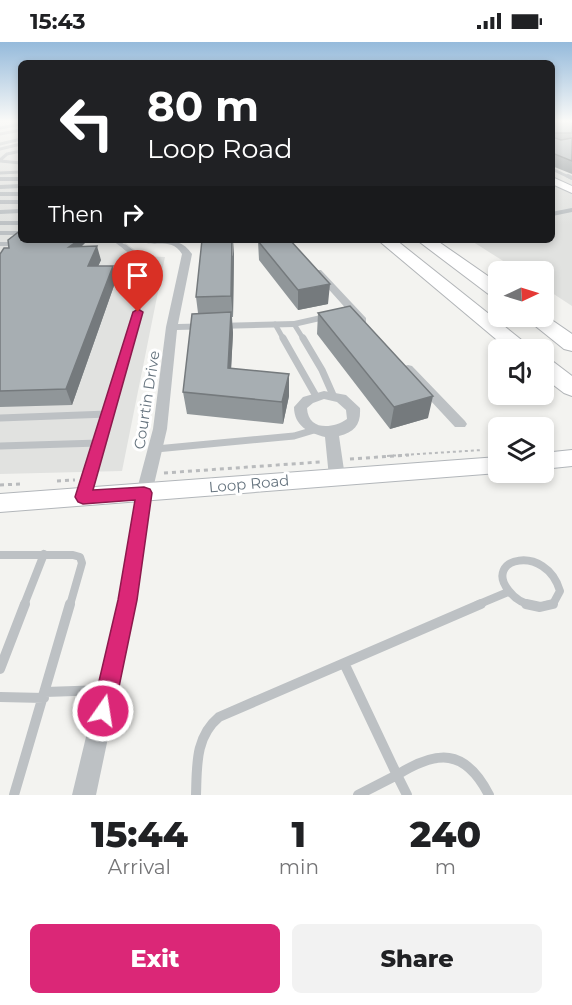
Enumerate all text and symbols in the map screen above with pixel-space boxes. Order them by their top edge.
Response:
text: 15:43 [30,8,86,35]
text: 80 m [147,80,259,132]
icon: left [48,84,126,162]
text: Loop Road [147,132,293,165]
icon: right [116,198,149,231]
text: Then [48,201,104,228]
pin [112,250,163,312]
icon: arrive [121,259,154,292]
north arrow [488,261,554,327]
map controls [488,261,554,483]
button: sound [488,339,554,405]
street label: Courtin Drive [129,349,164,451]
button: layers [488,417,554,483]
street label: Loop Road [208,471,290,496]
position arrow [71,679,135,743]
text: 15:44 [91,812,188,856]
text: 1 [292,812,306,856]
text: 240 [410,812,481,856]
text: Arrival [108,855,171,879]
text: min [279,855,319,879]
text: m [435,855,456,879]
button: Exit [30,924,280,993]
button: Share [292,924,542,993]

